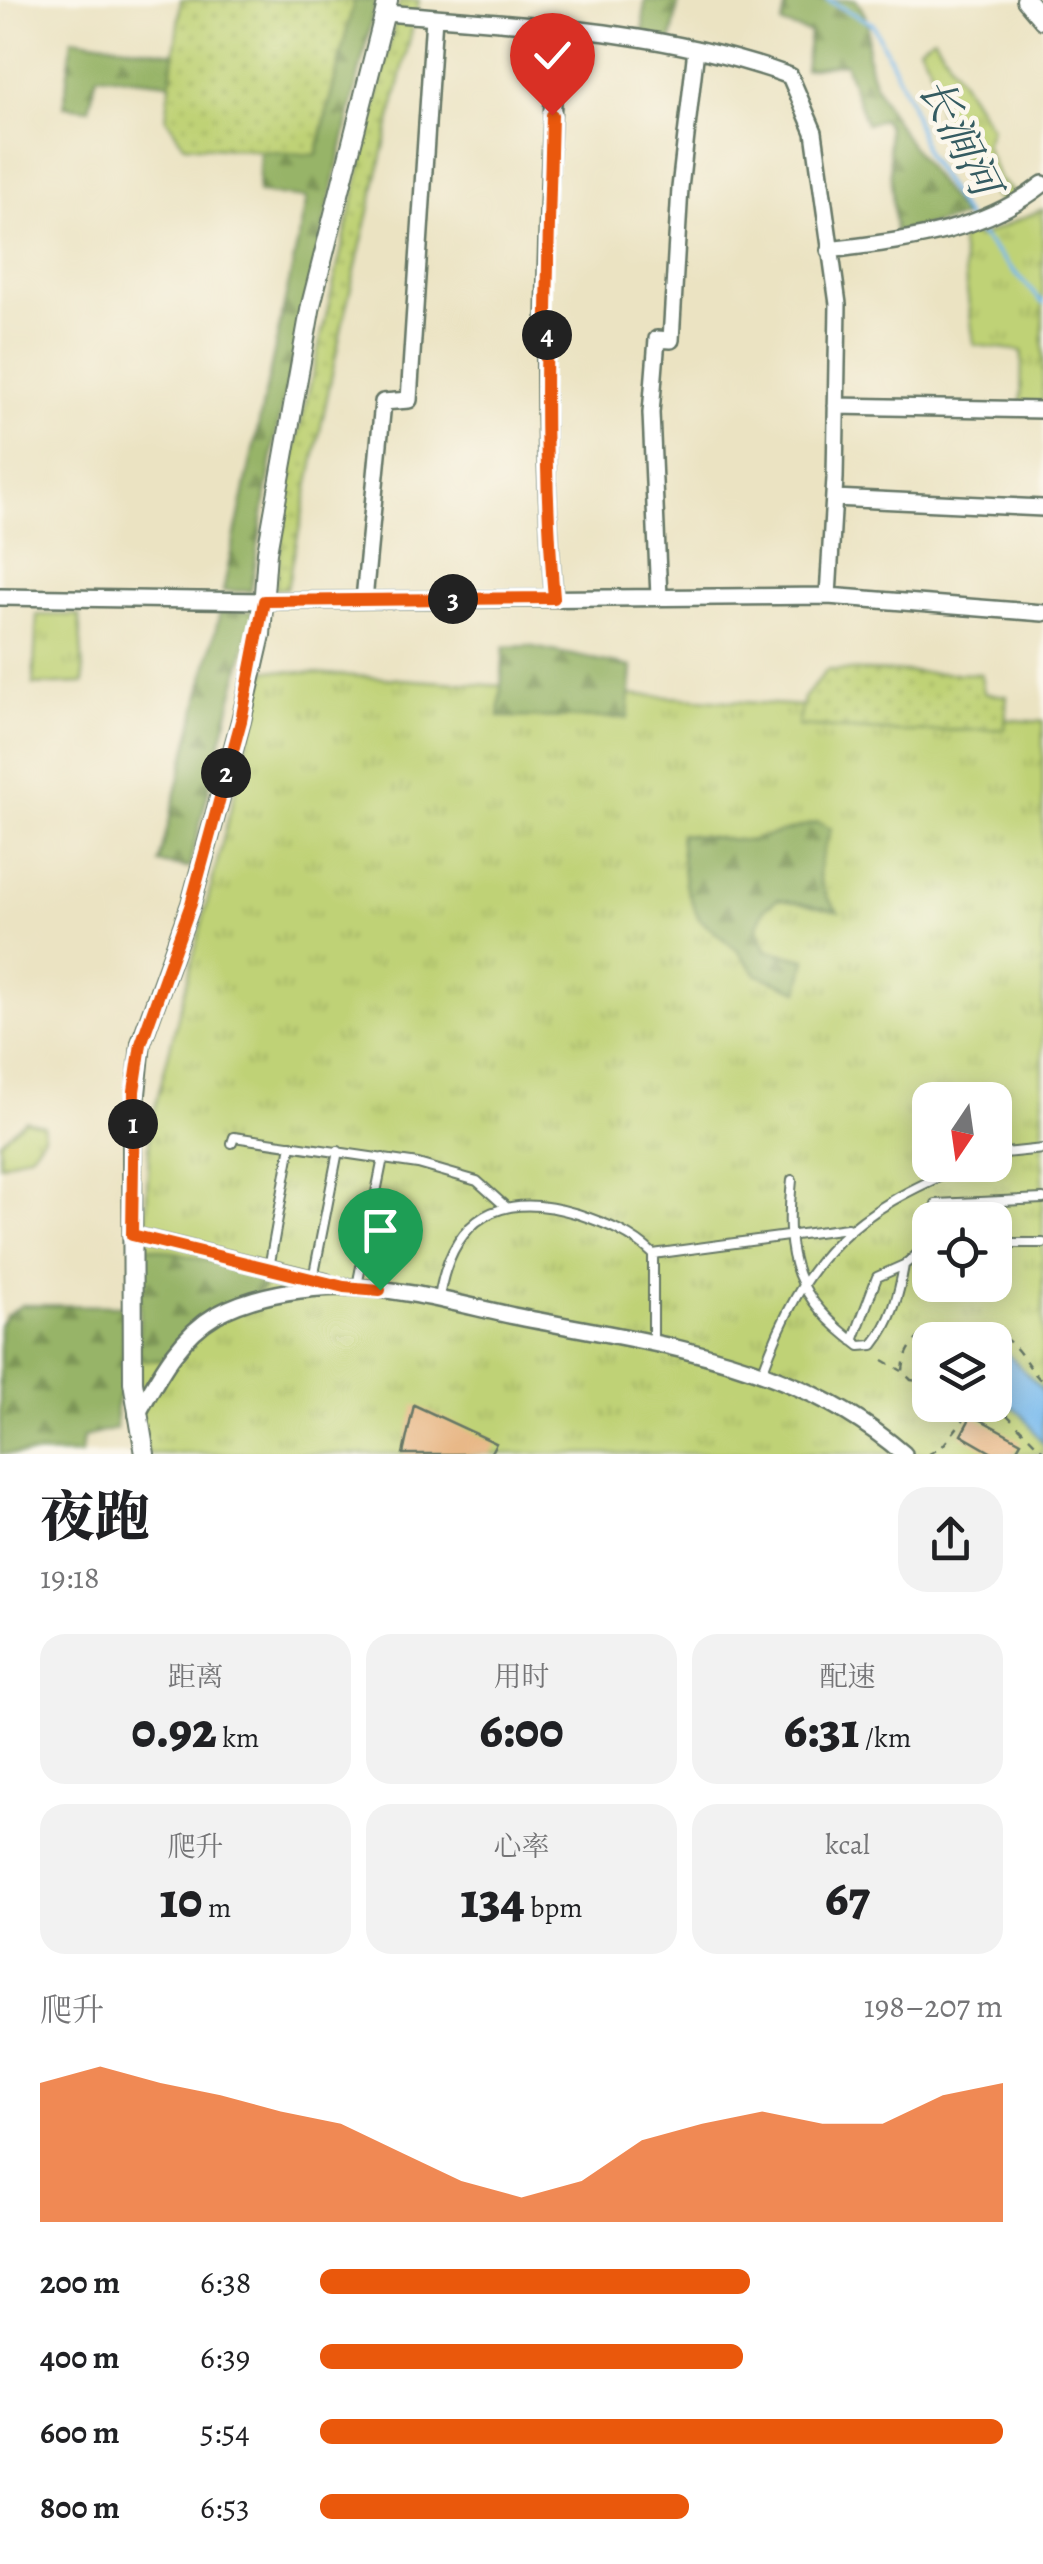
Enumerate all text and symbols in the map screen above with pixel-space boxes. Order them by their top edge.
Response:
pin [510,13,595,116]
icon: check [525,28,580,83]
water label: 长涧河 [906,67,1017,212]
pin: 4 [522,310,572,360]
text: 4 [540,316,554,354]
pin: 3 [428,574,478,624]
text: 3 [447,580,459,618]
pin: 2 [201,748,251,798]
text: 2 [219,754,233,792]
north arrow [912,1082,1012,1182]
map controls [912,1082,1012,1422]
pin: 1 [108,1099,158,1149]
text: 1 [128,1105,138,1143]
pin [338,1188,423,1291]
button: locate [912,1202,1012,1302]
icon: arrive [353,1203,408,1258]
button: layers [912,1322,1012,1422]
text: 夜跑 [40,1480,150,1555]
button: share [898,1487,1003,1592]
text: 19:18 [40,1555,100,1599]
text: 距离 [167,1658,224,1696]
text: 用时 [493,1658,550,1696]
text: 配速 [819,1658,876,1696]
text: 0.92 [132,1696,217,1764]
text: 6:00 [479,1696,564,1764]
text: 6:31 [784,1696,859,1764]
text: km [217,1719,259,1757]
text: /km [859,1719,911,1757]
text: kcal [825,1826,870,1864]
text: 爬升 [167,1828,224,1866]
text: 心率 [493,1828,550,1866]
text: 67 [825,1864,870,1932]
text: 10 [160,1866,202,1934]
text: 134 [460,1866,525,1934]
text: m [202,1889,231,1927]
text: bpm [525,1889,583,1927]
text: 198–207 m [864,1984,1003,2028]
text: 爬升 [40,1988,104,2032]
text: 200 m [40,2260,120,2304]
text: 6:38 [200,2260,251,2304]
text: 400 m [40,2335,120,2379]
text: 6:39 [200,2335,250,2379]
text: 600 m [40,2410,120,2454]
text: 5:54 [200,2410,250,2454]
text: 800 m [40,2485,120,2529]
text: 6:53 [200,2485,249,2529]

